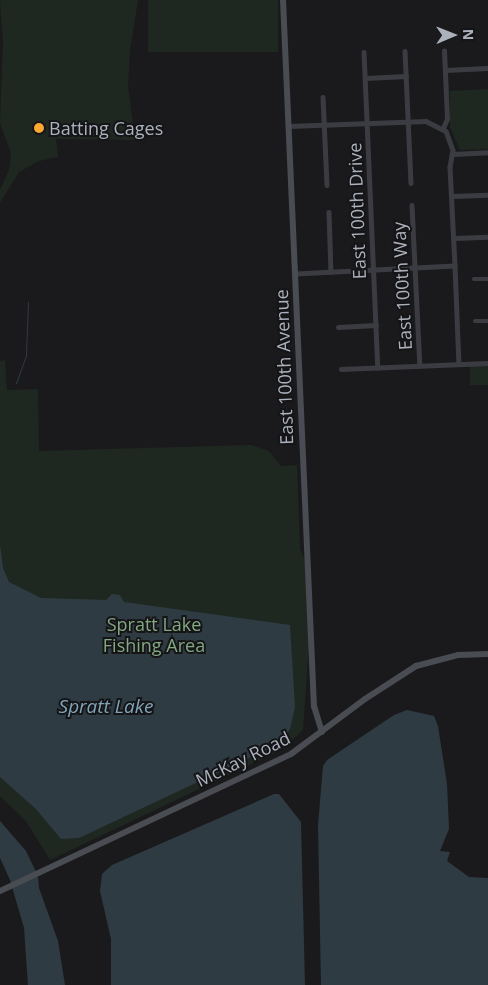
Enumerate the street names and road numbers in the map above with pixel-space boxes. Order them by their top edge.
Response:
street label: East 100th Drive [344,142,370,280]
street label: East 100th Way [388,221,416,351]
street label: East 100th Avenue [270,289,298,445]
street label: McKay Road [192,727,294,791]

